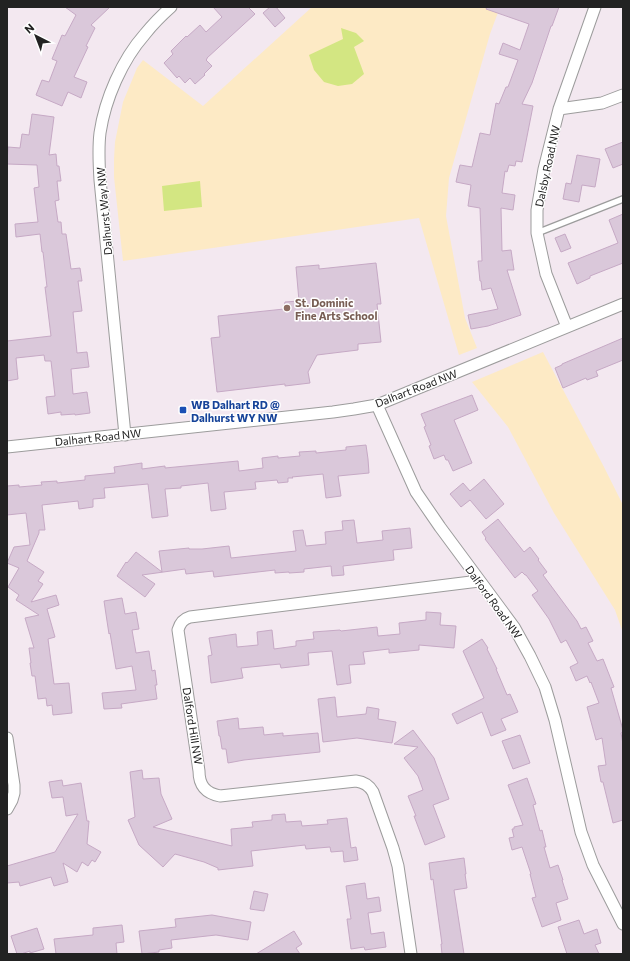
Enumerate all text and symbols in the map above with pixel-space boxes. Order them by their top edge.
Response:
north arrow [16,16,56,56]
text: N [22,21,36,36]
street label: Dalsby Road NW [532,124,562,208]
street label: Dalhurst Way NW [94,166,114,256]
place label: St. Dominic Fine Arts School [295,296,377,322]
marker: St. Dominic Fine Arts School [282,303,292,313]
street label: Dalhart Road NW [373,366,459,410]
place label: WB Dalhart RD @ Dalhurst WY NW [191,398,280,424]
marker: WB Dalhart RD @ Dalhurst WY NW [178,405,188,415]
street label: Dalhart Road NW [54,426,142,448]
street label: Dalford Road NW [463,563,525,641]
street label: Dalford Hill NW [180,686,206,766]

